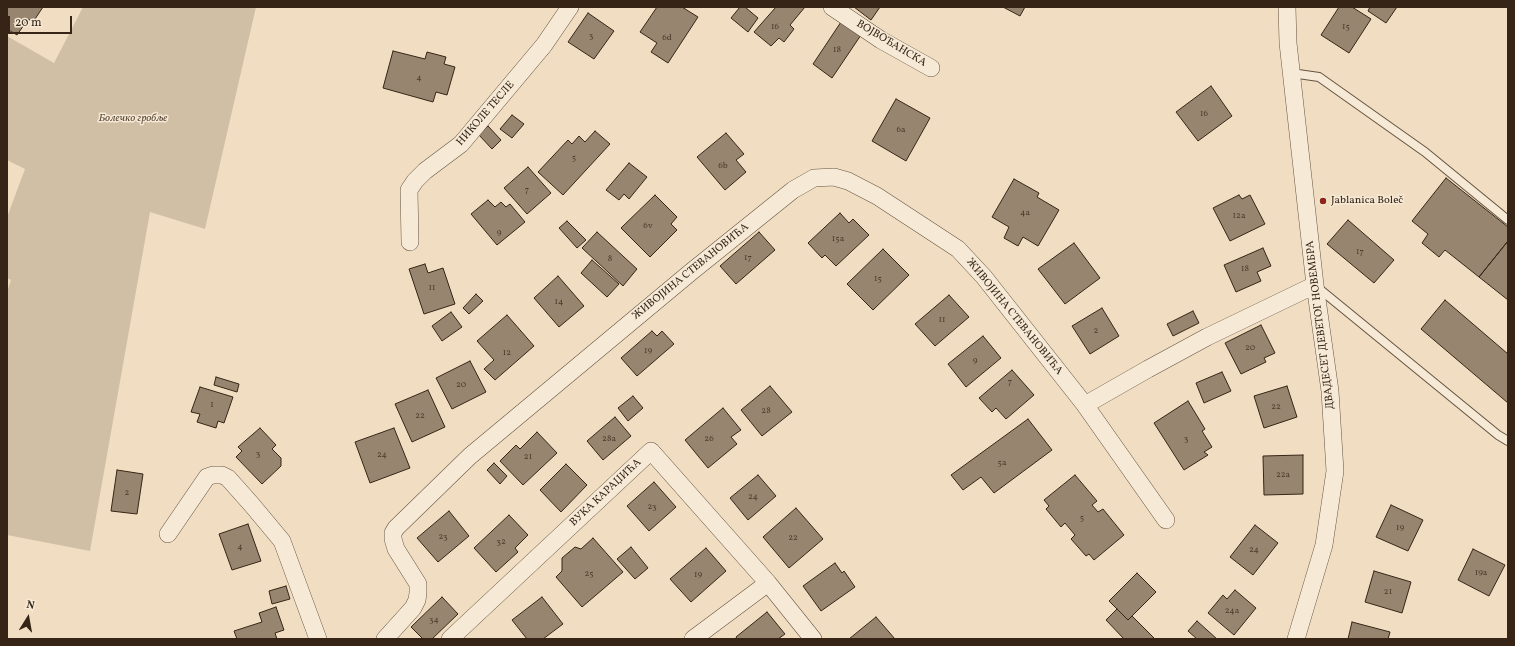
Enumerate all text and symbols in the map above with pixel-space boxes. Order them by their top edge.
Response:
scale bar [10,8,74,34]
text: 20 m [15,15,42,31]
street label: ВОЈВОЂАНСКА [854,18,928,70]
house number: 16 [771,22,779,32]
house number: 15 [1342,22,1350,32]
house number: 3 [589,31,593,41]
house number: 6d [662,33,672,43]
house number: 18 [833,45,841,55]
house number: 4 [416,73,422,83]
street label: НИКОЛЕ ТЕСЛЕ [454,79,518,149]
house number: 16 [1200,109,1208,119]
park label: Болечко гробље [99,112,167,126]
house number: 6a [896,125,906,135]
house number: 5 [572,153,576,163]
house number: 6b [718,161,728,171]
house number: 7 [525,185,529,195]
place label: Jablanica Boleč [1331,194,1403,208]
marker: Jablanica Boleč [1318,196,1328,206]
house number: 4a [1020,208,1030,218]
house number: 12a [1233,211,1245,221]
street label: ЖИВОЈИНА СТЕВАНОВИЋА [630,221,752,323]
house number: 6v [643,221,653,231]
house number: 9 [497,228,501,238]
house number: 15a [832,234,844,244]
street label: ДВАДЕСЕТ ДЕВЕТОГ НОВЕМБРА [1304,240,1338,410]
house number: 17 [1356,247,1364,257]
house number: 17 [744,253,752,263]
house number: 8 [608,254,612,264]
street label: ЖИВОЈИНА СТЕВАНОВИЋА [963,256,1065,378]
house number: 18 [1241,264,1249,274]
house number: 15 [874,274,882,284]
house number: 11 [429,283,435,293]
house number: 14 [555,297,563,307]
house number: 11 [939,315,945,325]
house number: 2 [1094,326,1098,336]
house number: 20 [1245,343,1255,353]
house number: 19 [644,346,652,356]
house number: 12 [503,348,511,358]
house number: 9 [973,356,977,366]
house number: 7 [1008,377,1012,387]
house number: 20 [456,380,466,390]
house number: 1 [210,400,214,410]
house number: 22 [1271,402,1281,412]
house number: 28 [761,406,771,416]
house number: 22 [415,411,425,421]
house number: 28a [602,434,616,444]
house number: 26 [704,434,714,444]
house number: 3 [1184,434,1188,444]
house number: 3 [256,449,260,459]
house number: 24 [377,450,387,460]
house number: 21 [524,452,532,462]
street label: ВУКА КАРАЏИЋА [568,457,644,529]
house number: 5a [998,458,1006,468]
house number: 22a [1276,470,1290,480]
house number: 2 [125,488,129,498]
house number: 24 [748,492,758,502]
house number: 23 [647,502,657,512]
house number: 5 [1080,513,1084,523]
house number: 19 [1396,523,1404,533]
house number: 23 [438,532,448,542]
house number: 22 [788,533,798,543]
house number: 32 [496,537,506,547]
house number: 4 [237,542,243,552]
house number: 24 [1249,545,1259,555]
house number: 19a [1475,568,1487,578]
house number: 25 [584,569,594,579]
house number: 19 [694,570,702,580]
house number: 21 [1384,587,1392,597]
north arrow [8,598,48,638]
text: N [25,598,36,614]
house number: 24a [1225,606,1239,616]
house number: 34 [429,615,439,625]

